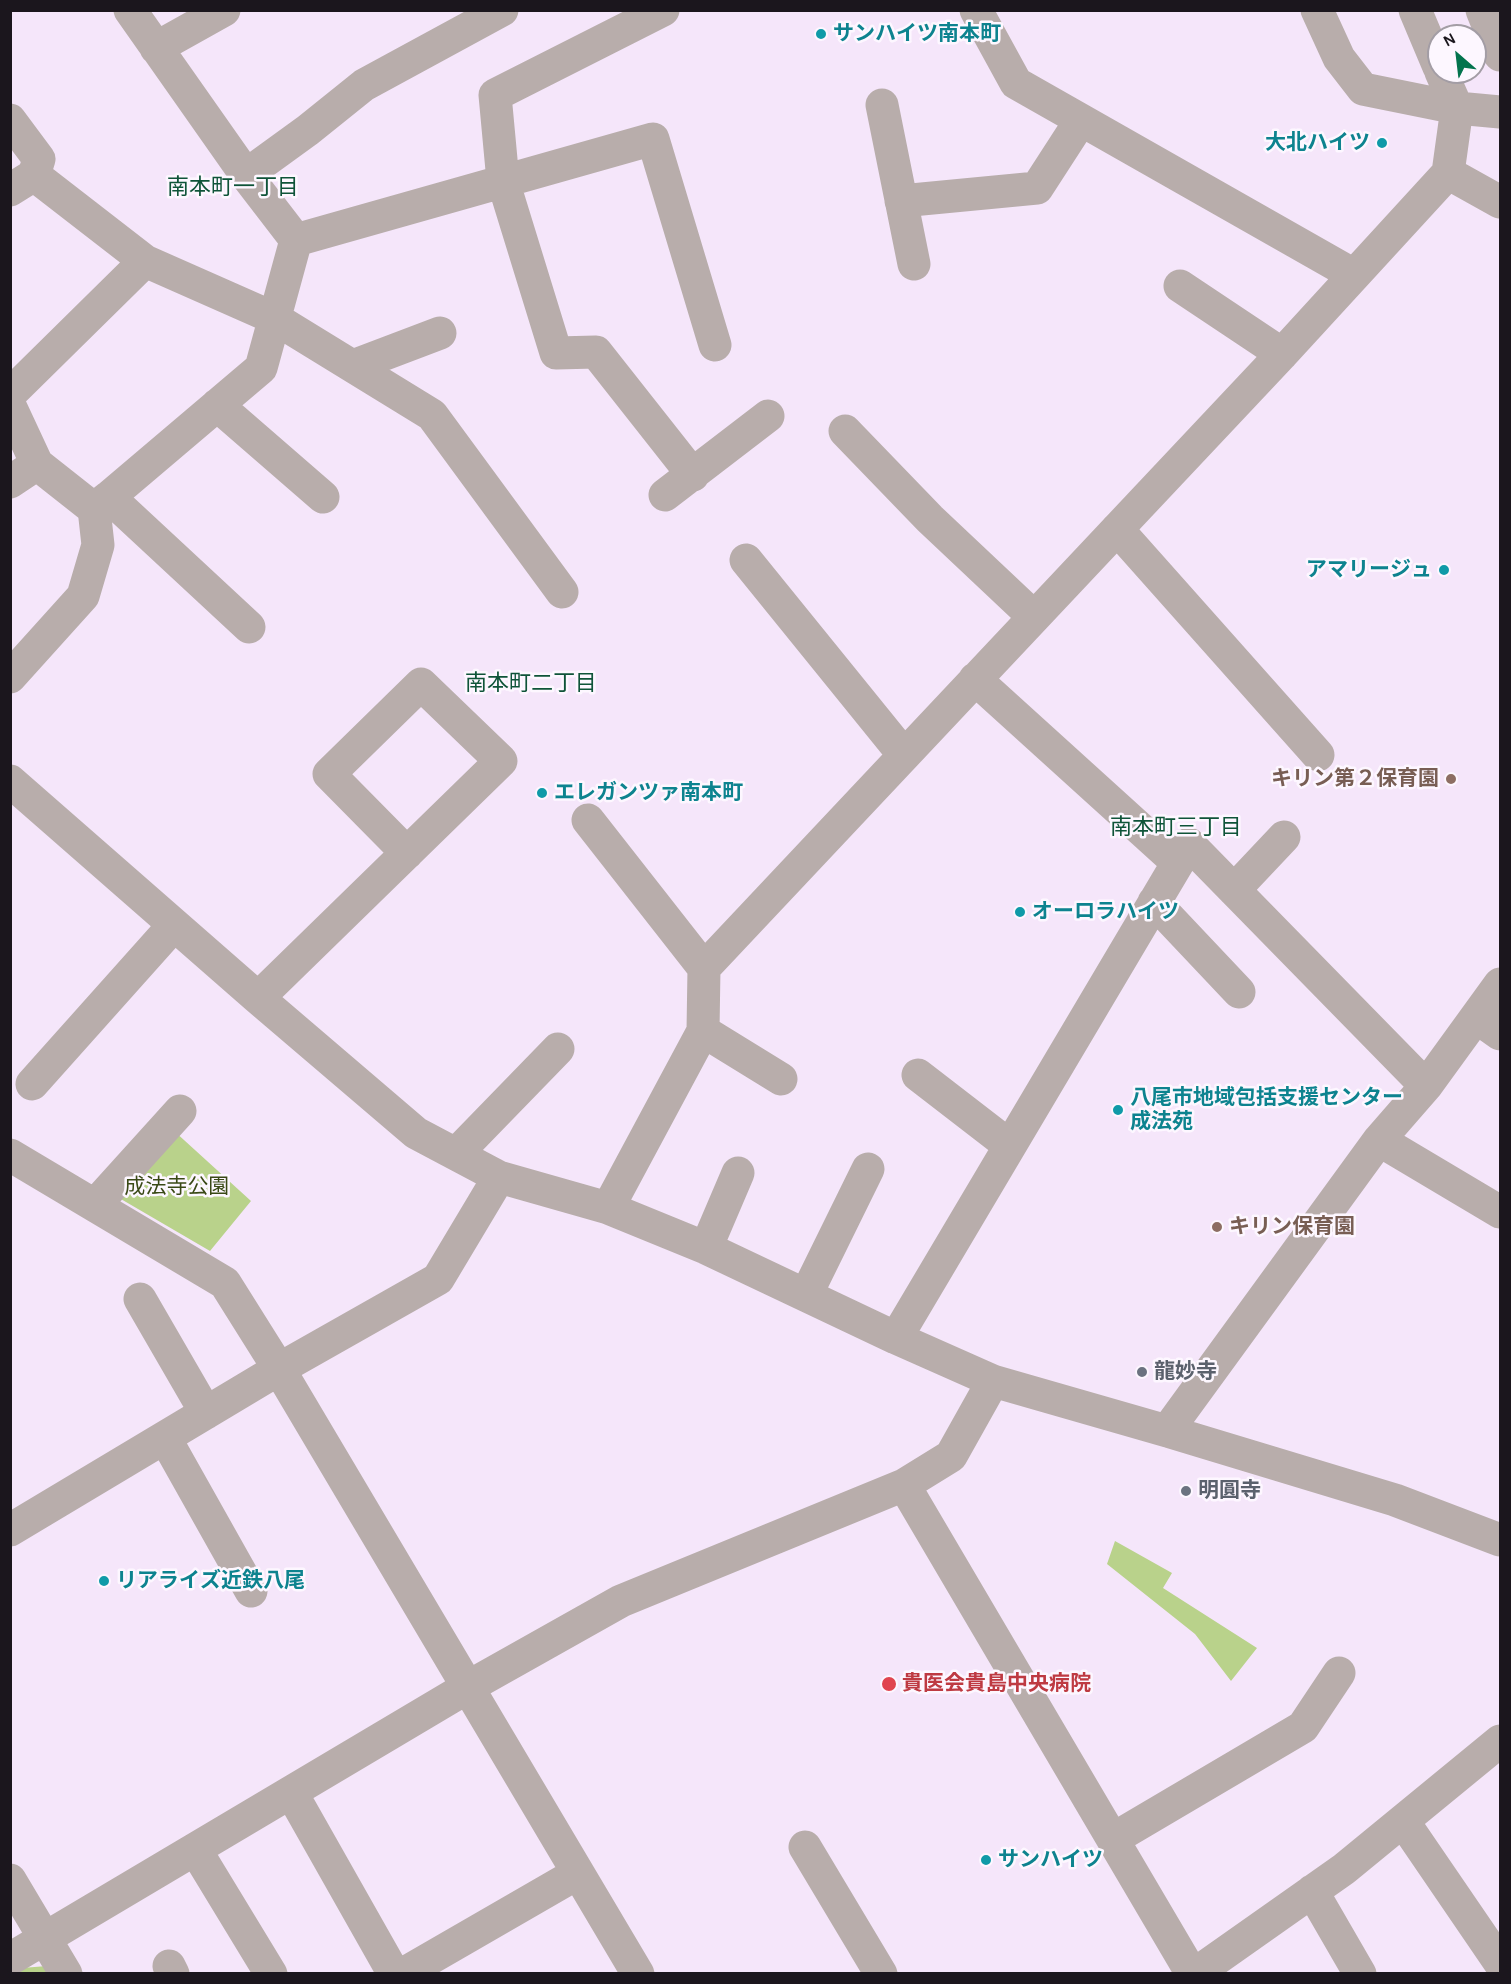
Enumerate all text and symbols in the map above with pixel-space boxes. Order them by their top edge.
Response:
place label: サンハイツ南本町 [833,21,1001,47]
north arrow [1427,24,1487,84]
marker: サンハイツ南本町 [814,27,828,41]
text: N [1440,28,1459,51]
place label: 大北ハイツ [1265,130,1370,156]
marker: 大北ハイツ [1375,136,1389,150]
district label: 南本町一丁目 [167,175,299,201]
place label: アマリージュ [1306,557,1432,583]
marker: アマリージュ [1437,563,1451,577]
district label: 南本町二丁目 [465,671,597,697]
place label: キリン第２保育園 [1271,766,1439,792]
marker: キリン第２保育園 [1444,772,1458,786]
place label: エレガンツァ南本町 [554,780,743,806]
marker: エレガンツァ南本町 [535,786,549,800]
district label: 南本町三丁目 [1110,815,1242,841]
place label: オーロラハイツ [1032,899,1179,925]
marker: オーロラハイツ [1013,905,1027,919]
place label: 八尾市地域包括支援センター 成法苑 [1130,1085,1403,1135]
marker: 八尾市地域包括支援センター 成法苑 [1111,1103,1125,1117]
park label: 成法寺公園 [125,1174,229,1200]
place label: キリン保育園 [1229,1214,1355,1240]
marker: キリン保育園 [1210,1220,1224,1234]
place label: 龍妙寺 [1154,1359,1217,1385]
marker: 龍妙寺 [1135,1365,1149,1379]
place label: 明圓寺 [1198,1478,1261,1504]
marker: 明圓寺 [1179,1484,1193,1498]
place label: リアライズ近鉄八尾 [116,1568,305,1594]
marker: リアライズ近鉄八尾 [97,1574,111,1588]
place label: 貴医会貴島中央病院 [902,1671,1091,1697]
marker: 貴医会貴島中央病院 [880,1675,898,1693]
place label: サンハイツ [998,1847,1103,1873]
marker: サンハイツ [979,1853,993,1867]

